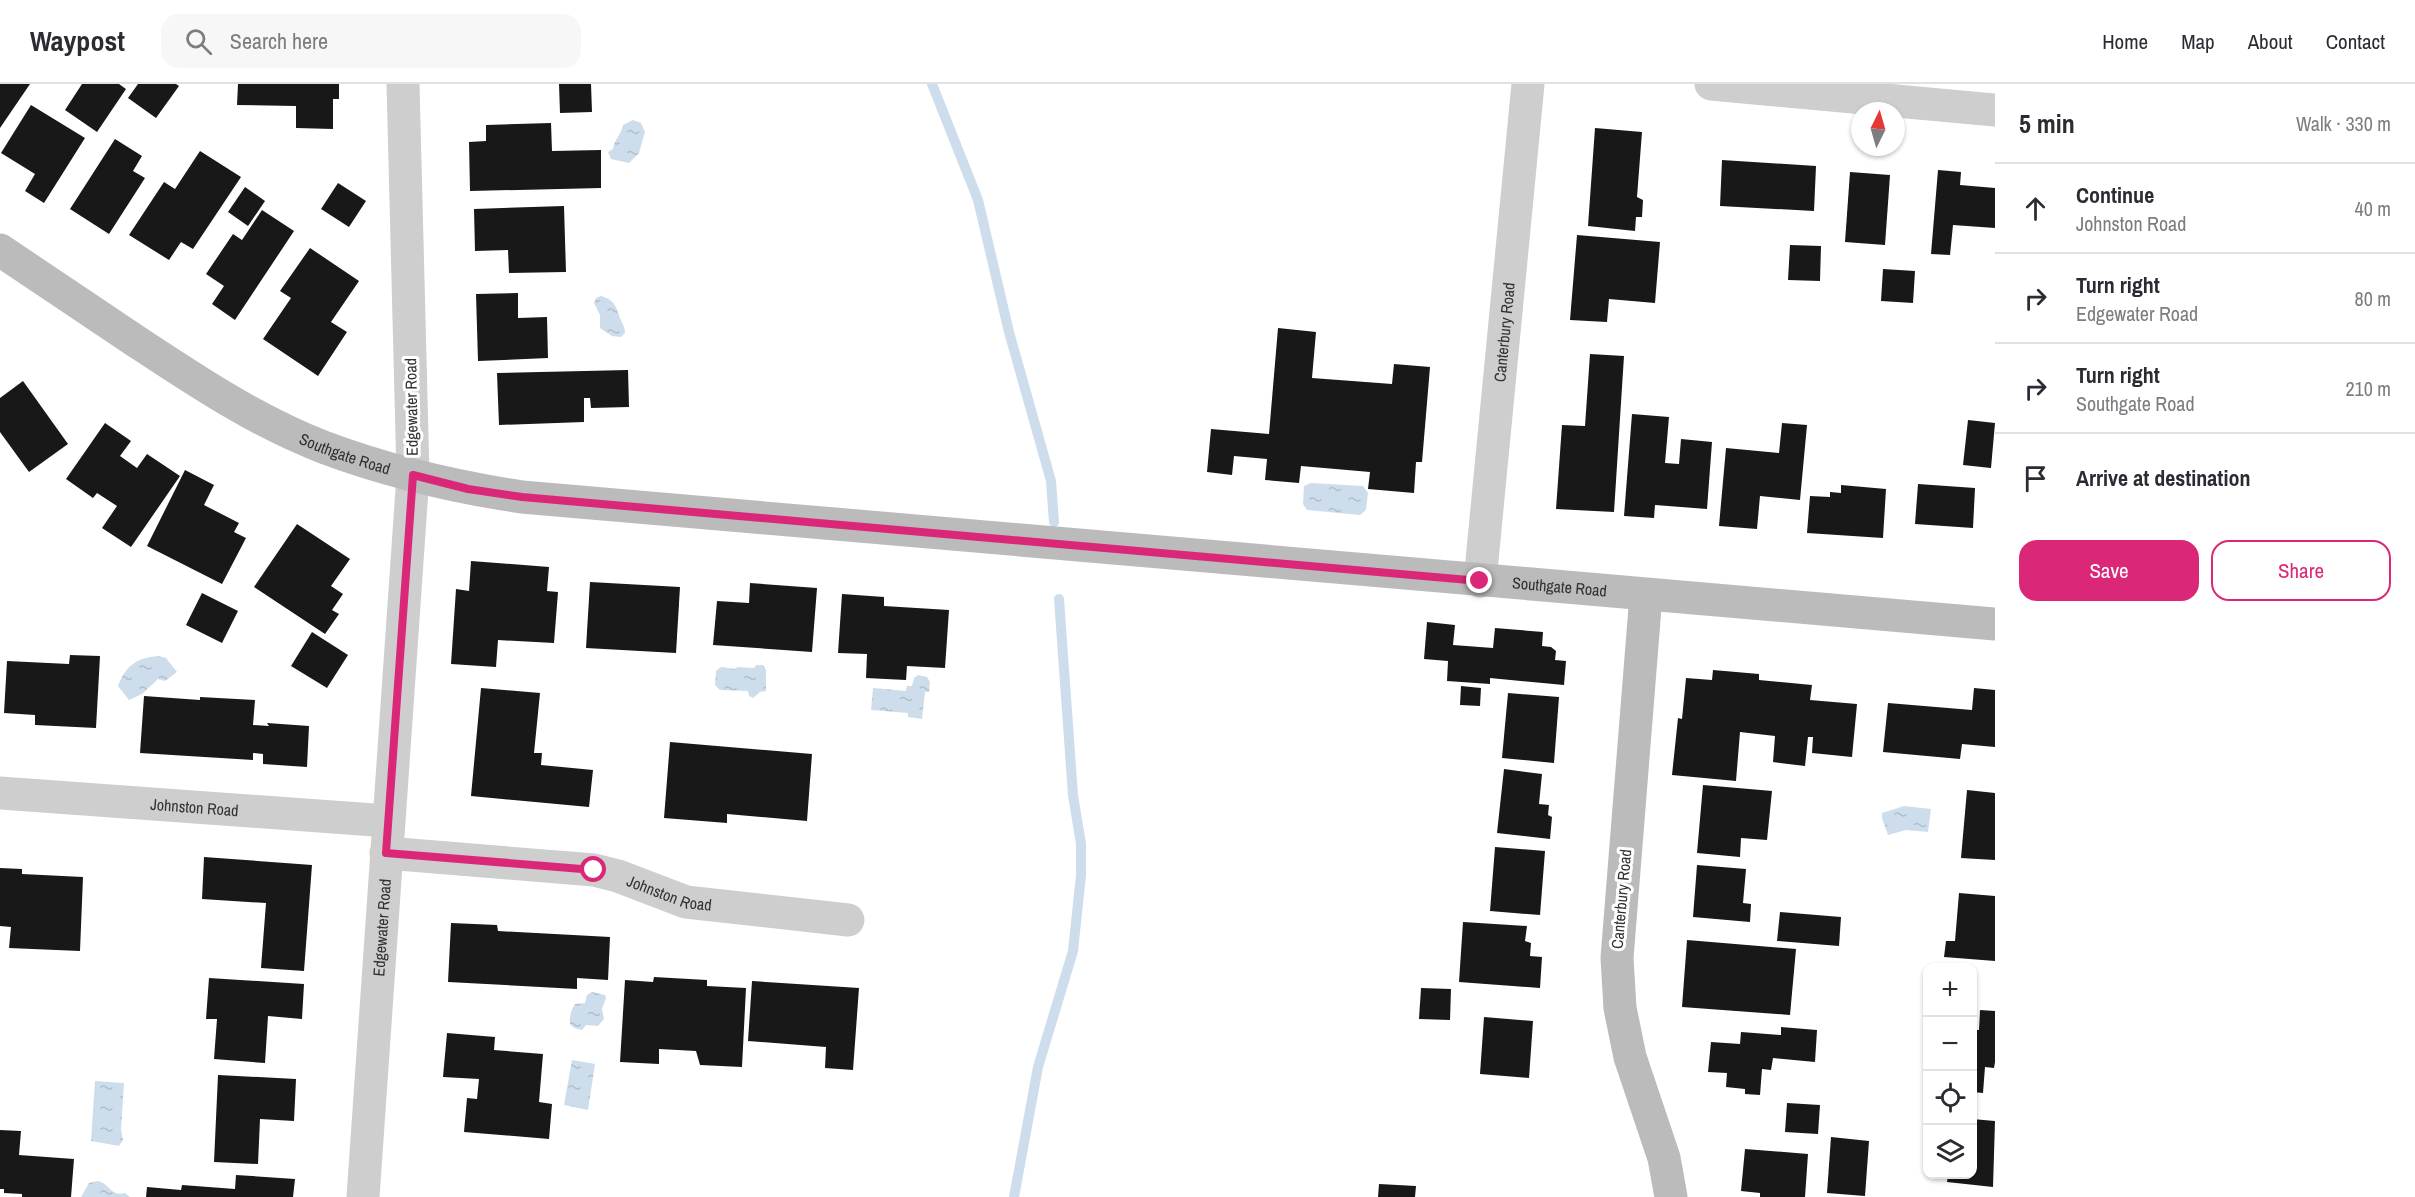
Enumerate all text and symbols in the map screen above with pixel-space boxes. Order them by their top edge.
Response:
search box [161,14,581,68]
text: Waypost [30,22,125,60]
icon: search [182,25,215,58]
text: Search here [230,26,328,56]
text: Home [2102,27,2148,56]
text: Map [2181,27,2215,56]
text: About [2248,27,2293,56]
text: Contact [2326,27,2385,56]
north arrow [1851,102,1905,156]
text: 5 min [2019,106,2075,141]
text: Walk · 330 m [2296,110,2391,137]
text: Continue [2076,180,2154,210]
icon: ahead [2019,192,2052,225]
text: 40 m [2355,195,2391,222]
text: Johnston Road [2076,210,2186,237]
text: Turn right [2076,270,2160,300]
street label: Canterbury Road [1488,281,1520,383]
icon: right [2019,282,2052,315]
text: 80 m [2355,285,2391,312]
text: Edgewater Road [2076,300,2198,327]
street label: Edgewater Road [399,358,423,456]
text: Turn right [2076,360,2160,390]
icon: right [2019,372,2052,405]
text: 210 m [2345,375,2391,402]
text: Southgate Road [2076,390,2195,417]
street label: Southgate Road [296,428,393,479]
icon: arrive [2019,462,2052,495]
text: Arrive at destination [2076,463,2250,493]
button: Save [2019,540,2199,601]
button: Share [2211,540,2391,601]
route end [1466,567,1492,593]
street label: Southgate Road [1511,571,1608,601]
street label: Johnston Road [150,793,239,821]
street label: Canterbury Road [1606,848,1636,950]
route start [580,856,606,882]
street label: Johnston Road [624,869,713,916]
street label: Edgewater Road [367,878,396,977]
map controls [1923,963,1977,1179]
button: + [1923,963,1977,1017]
button: − [1923,1017,1977,1071]
button: locate [1923,1071,1977,1125]
button: layers [1923,1125,1977,1179]

